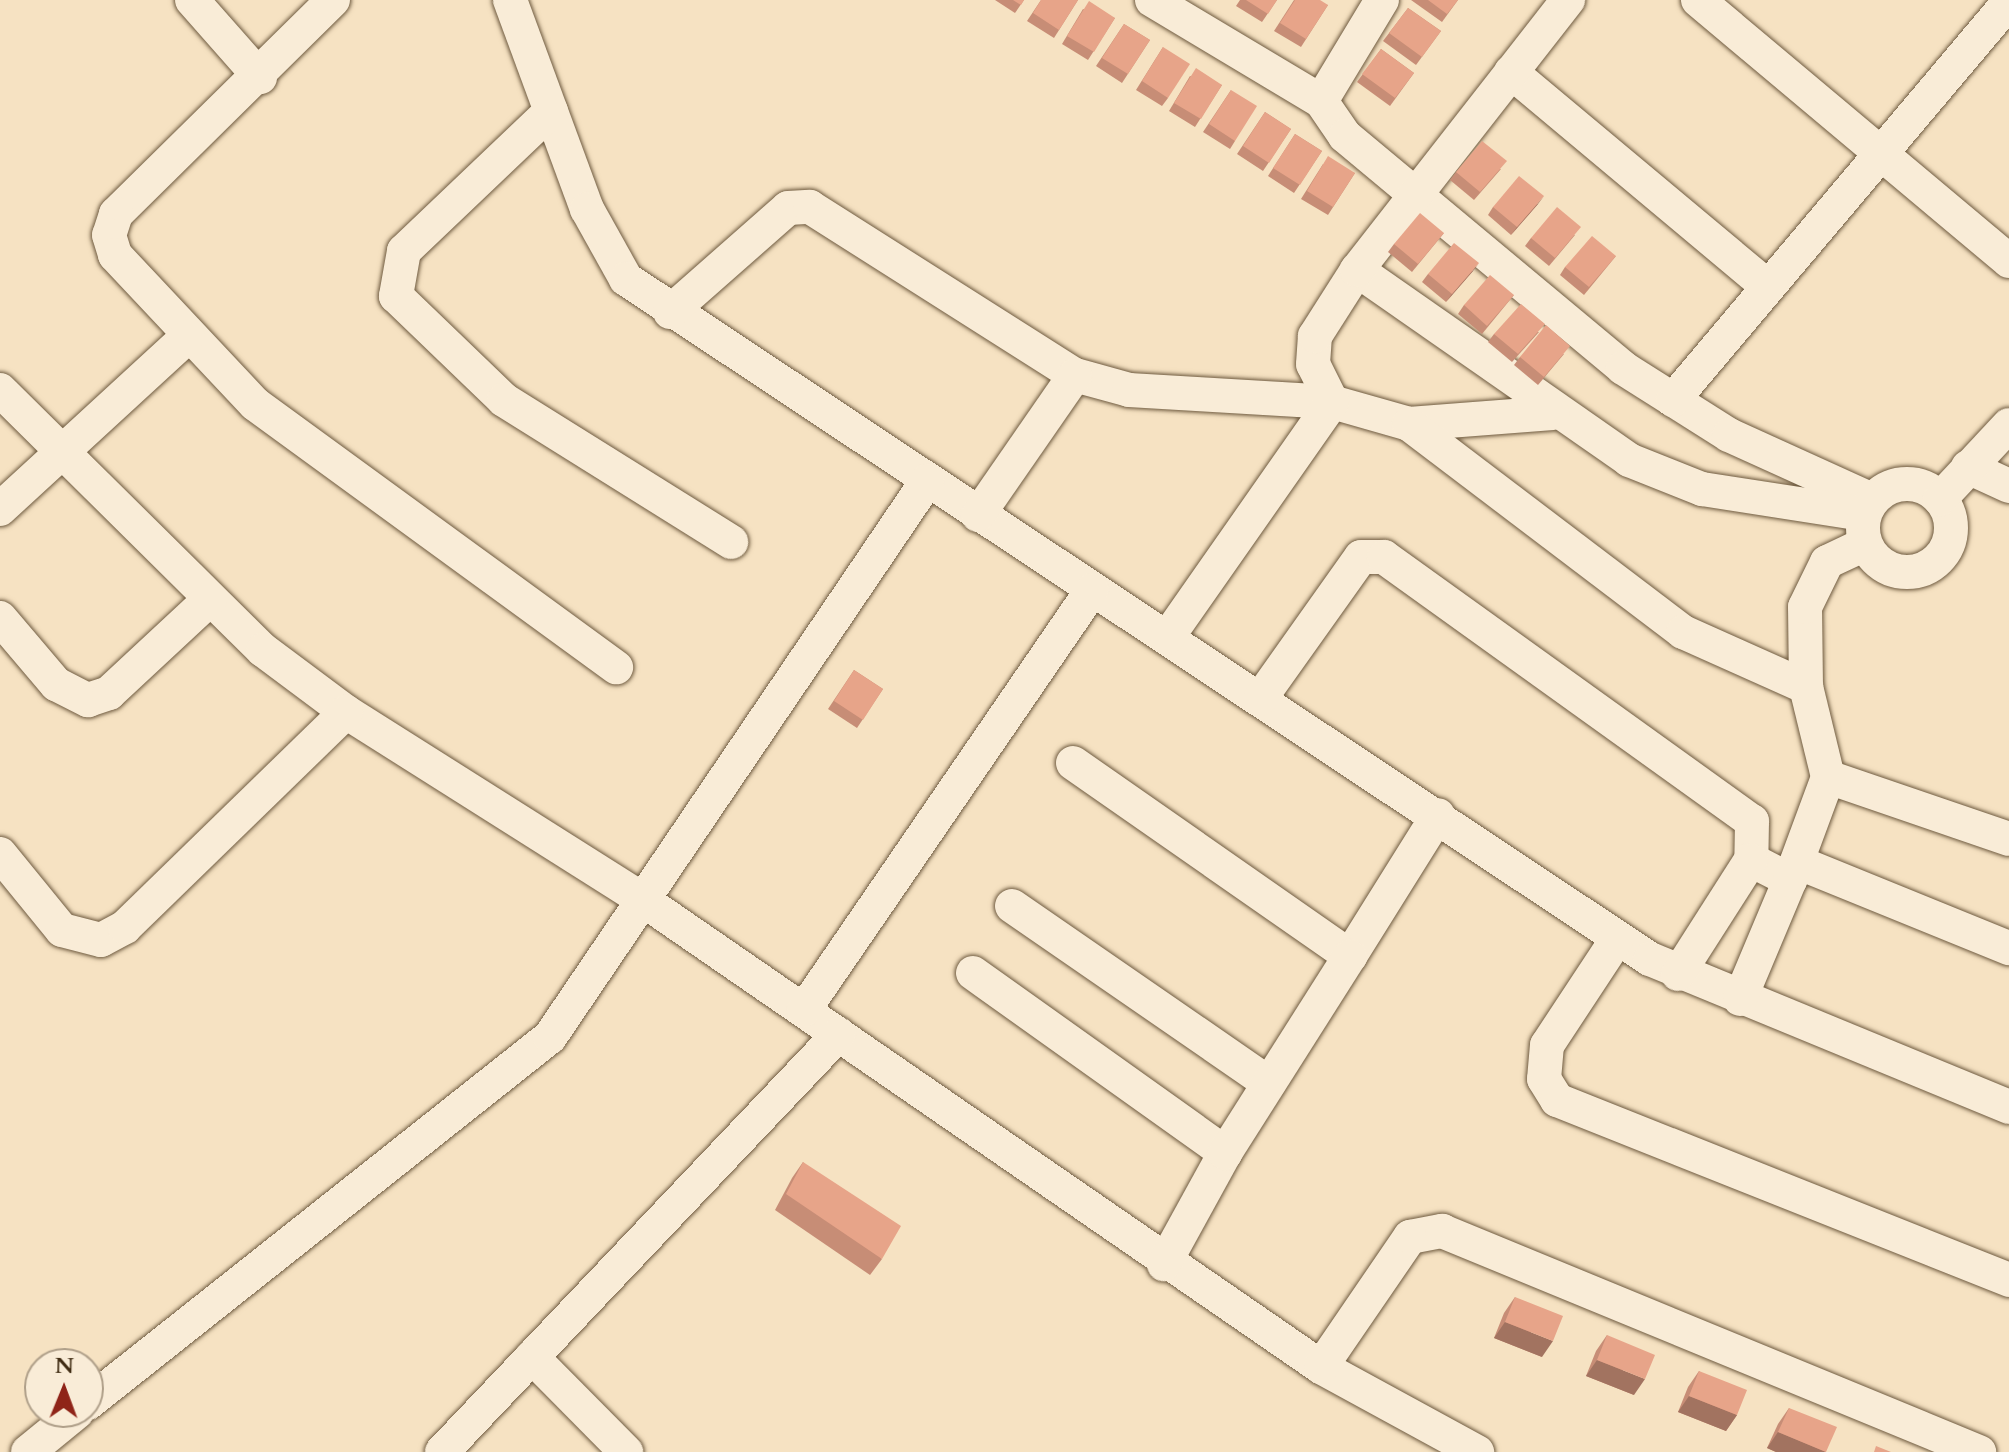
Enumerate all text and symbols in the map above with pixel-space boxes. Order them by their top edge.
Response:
north arrow [24,1348,104,1428]
text: N [55,1351,74,1381]

